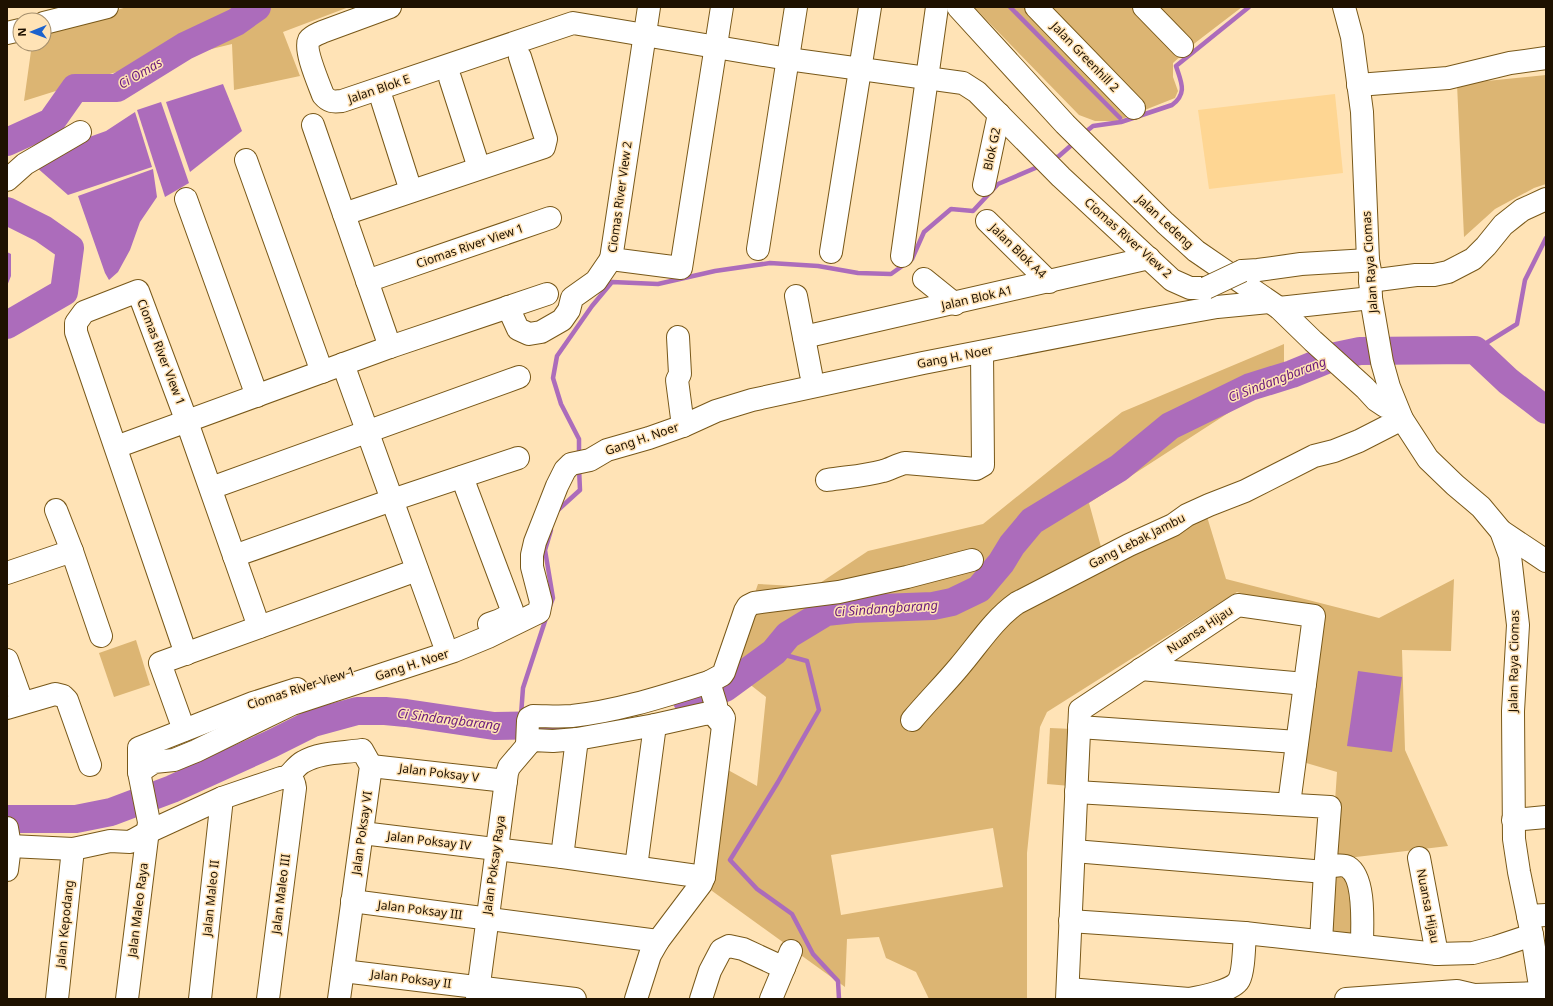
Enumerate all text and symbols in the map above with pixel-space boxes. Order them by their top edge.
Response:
north arrow [12,12,52,52]
street label: Jalan Greenhill 2 [1047,17,1123,96]
text: N [14,28,29,37]
water label: Ci Omas [115,53,166,93]
street label: Jalan Blok E [345,70,412,107]
street label: Blok G2 [979,126,1004,172]
street label: Ciomas River View 2 [603,140,636,254]
street label: Jalan Ledeng [1132,190,1198,253]
street label: Ciomas River View 2 [1081,194,1176,282]
street label: Jalan Raya Ciomas [1357,210,1382,315]
street label: Ciomas River View 1 [414,219,526,272]
street label: Jalan Blok A4 [986,219,1050,282]
street label: Jalan Blok A1 [939,281,1014,314]
street label: Ciomas River View 1 [133,296,190,407]
street label: Gang H. Noer [916,341,994,372]
water label: Ci Sindangbarang [1225,352,1329,406]
street label: Gang H. Noer [603,418,681,459]
street label: Gang Lebak Jambu [1086,509,1188,572]
water label: Ci Sindangbarang [833,595,939,621]
street label: Nuansa Hijau [1163,602,1236,657]
street label: Jalan Raya Ciomas [1504,610,1523,713]
street label: Gang H. Noer [373,645,451,684]
street label: Ciomas River View 1 [245,662,357,713]
water label: Ci Sindangbarang [396,704,502,734]
street label: Jalan Poksay V [397,759,481,786]
street label: Jalan Poksay VI [347,790,376,877]
street label: Jalan Poksay Raya [478,814,509,917]
street label: Jalan Poksay IV [385,827,473,854]
street label: Jalan Maleo III [267,853,294,936]
street label: Jalan Maleo II [198,859,223,938]
street label: Jalan Maleo Raya [123,862,152,959]
street label: Nuansa Hijau [1413,867,1444,945]
street label: Jalan Kepodang [51,879,78,970]
street label: Jalan Poksay III [376,896,463,923]
street label: Jalan Poksay II [369,965,452,992]

